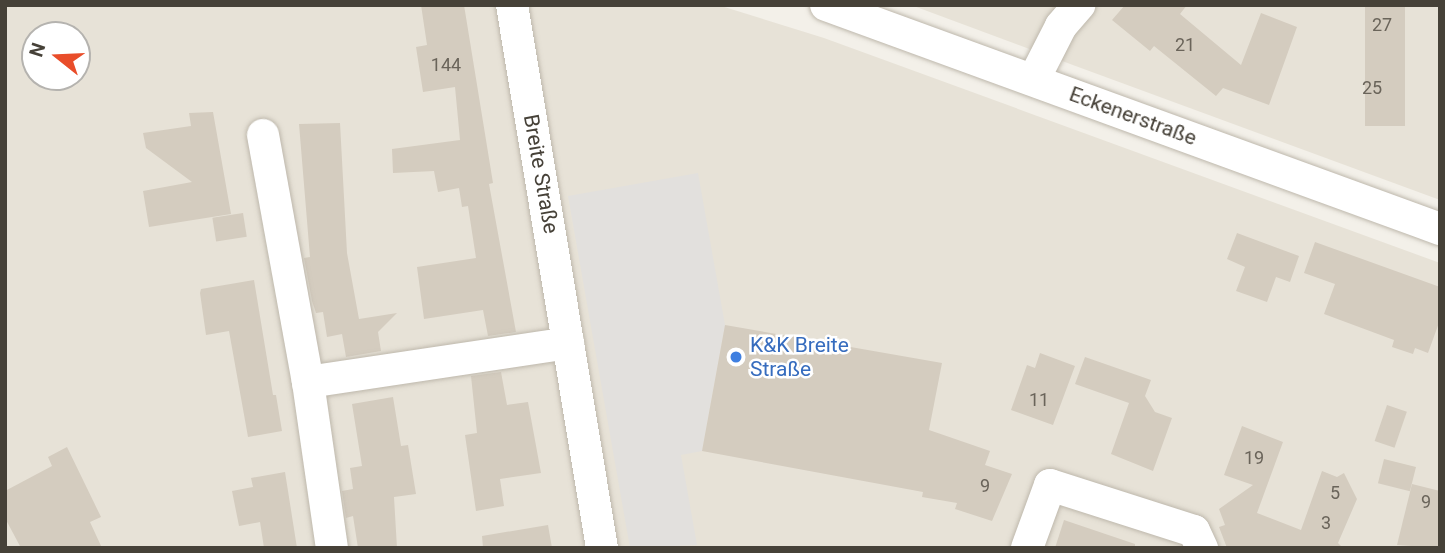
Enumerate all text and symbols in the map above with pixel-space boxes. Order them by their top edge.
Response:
house number: 27 [1372,14,1392,36]
north arrow [21,21,91,91]
house number: 21 [1175,34,1195,56]
text: N [24,40,50,60]
house number: 144 [431,54,461,76]
house number: 25 [1362,77,1382,99]
street label: Eckenerstraße [1066,81,1200,151]
street label: Breite Straße [518,112,564,236]
place label: K&K Breite Straße [750,332,849,382]
marker: K&K Breite Straße [728,349,744,365]
house number: 11 [1029,389,1049,411]
house number: 19 [1244,447,1264,469]
house number: 9 [980,475,990,497]
house number: 5 [1330,482,1340,504]
house number: 9 [1421,491,1431,513]
house number: 3 [1321,512,1331,534]

